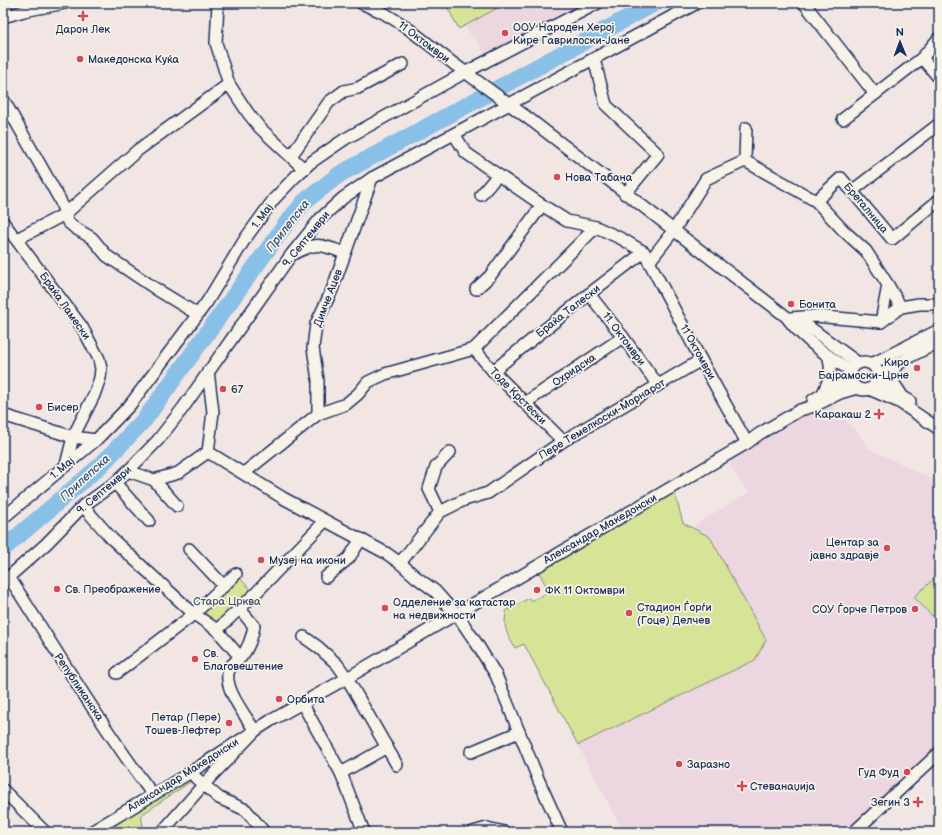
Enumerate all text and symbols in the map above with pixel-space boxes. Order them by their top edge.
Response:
marker: Дарон Лек [78,11,88,21]
street label: 11 Октомври [396,18,452,66]
place label: ООУ Народен Херој Кире Гаврилоски-Јане [513,21,630,47]
north arrow [880,22,920,62]
place label: Дарон Лек [56,23,110,36]
text: N [896,26,904,39]
marker: ООУ Народен Херој Кире Гаврилоски-Јане [500,28,510,38]
place label: Македонска Куќа [88,53,180,66]
marker: Македонска Куќа [75,54,85,64]
place label: Нова Табана [565,171,633,184]
marker: Нова Табана [552,172,562,182]
street label: Брегалница [841,180,891,236]
water label: Прилепска [263,197,313,255]
street label: 1. Мај [249,201,275,231]
street label: 9. Септември [280,208,332,270]
street label: Димче Ацев [311,267,345,329]
street label: Браќа Ламески [37,270,93,342]
street label: Браќа Талески [533,282,603,340]
place label: Бонита [799,298,837,311]
marker: Бонита [786,299,796,309]
street label: 11. Октомври [600,310,648,368]
street label: 11 Октомври [677,322,719,382]
street label: Охридска [550,351,599,389]
place label: Киро Бајрамоски-Црне [818,356,909,382]
marker: Киро Бајрамоски-Црне [912,363,922,373]
street label: Тоде Крстески [487,365,549,427]
street label: Пере Темелкоски-Морнарот [536,376,668,462]
place label: 67 [231,383,244,396]
marker: 67 [218,384,228,394]
place label: Бисер [47,401,79,414]
marker: Бисер [34,402,44,412]
place label: Каракаш 2 [815,408,871,421]
marker: Каракаш 2 [874,409,884,419]
water label: Прилепска [57,452,113,504]
street label: 1. Мај [47,454,77,482]
street label: 9. Септември [74,463,134,517]
street label: Александар Македонски [540,491,659,567]
place label: Центар за јавно здравје [809,536,879,562]
marker: Центар за јавно здравје [882,543,892,553]
place label: Музеј на икони [269,554,346,567]
marker: Музеј на икони [256,555,266,565]
place label: Св. Преображение [65,583,161,596]
marker: Св. Преображение [52,584,62,594]
place label: ФК 11 Октомври [545,584,625,597]
marker: ФК 11 Октомври [532,585,542,595]
park label: Стара Црква [193,595,261,608]
place label: Одделение за катастар на недвижности [393,596,516,622]
place label: Стадион Ѓорѓи (Гоце) Делчев [637,600,712,627]
place label: СОУ Ѓорче Петров [812,602,907,616]
marker: Одделение за катастар на недвижности [380,603,390,613]
marker: СОУ Ѓорче Петров [910,604,920,614]
marker: Стадион Ѓорѓи (Гоце) Делчев [624,608,634,618]
place label: Св. Благовештение [203,647,283,673]
street label: Републиканска [52,651,107,724]
marker: Св. Благовештение [190,654,200,664]
place label: Орбита [287,693,325,706]
marker: Орбита [274,694,284,704]
place label: Петар (Пере) Тошев-Лефтер [145,711,222,737]
marker: Петар (Пере) Тошев-Лефтер [224,718,234,728]
street label: Александар Македонски [124,735,241,815]
place label: Заразно [687,758,730,771]
marker: Заразно [674,759,684,769]
place label: Гуд Фуд [858,766,899,779]
marker: Гуд Фуд [902,767,912,777]
place label: Стеванаџија [750,780,815,793]
marker: Стеванаџија [737,781,747,791]
place label: Зегин 3 [871,796,910,809]
marker: Зегин 3 [913,797,923,807]

